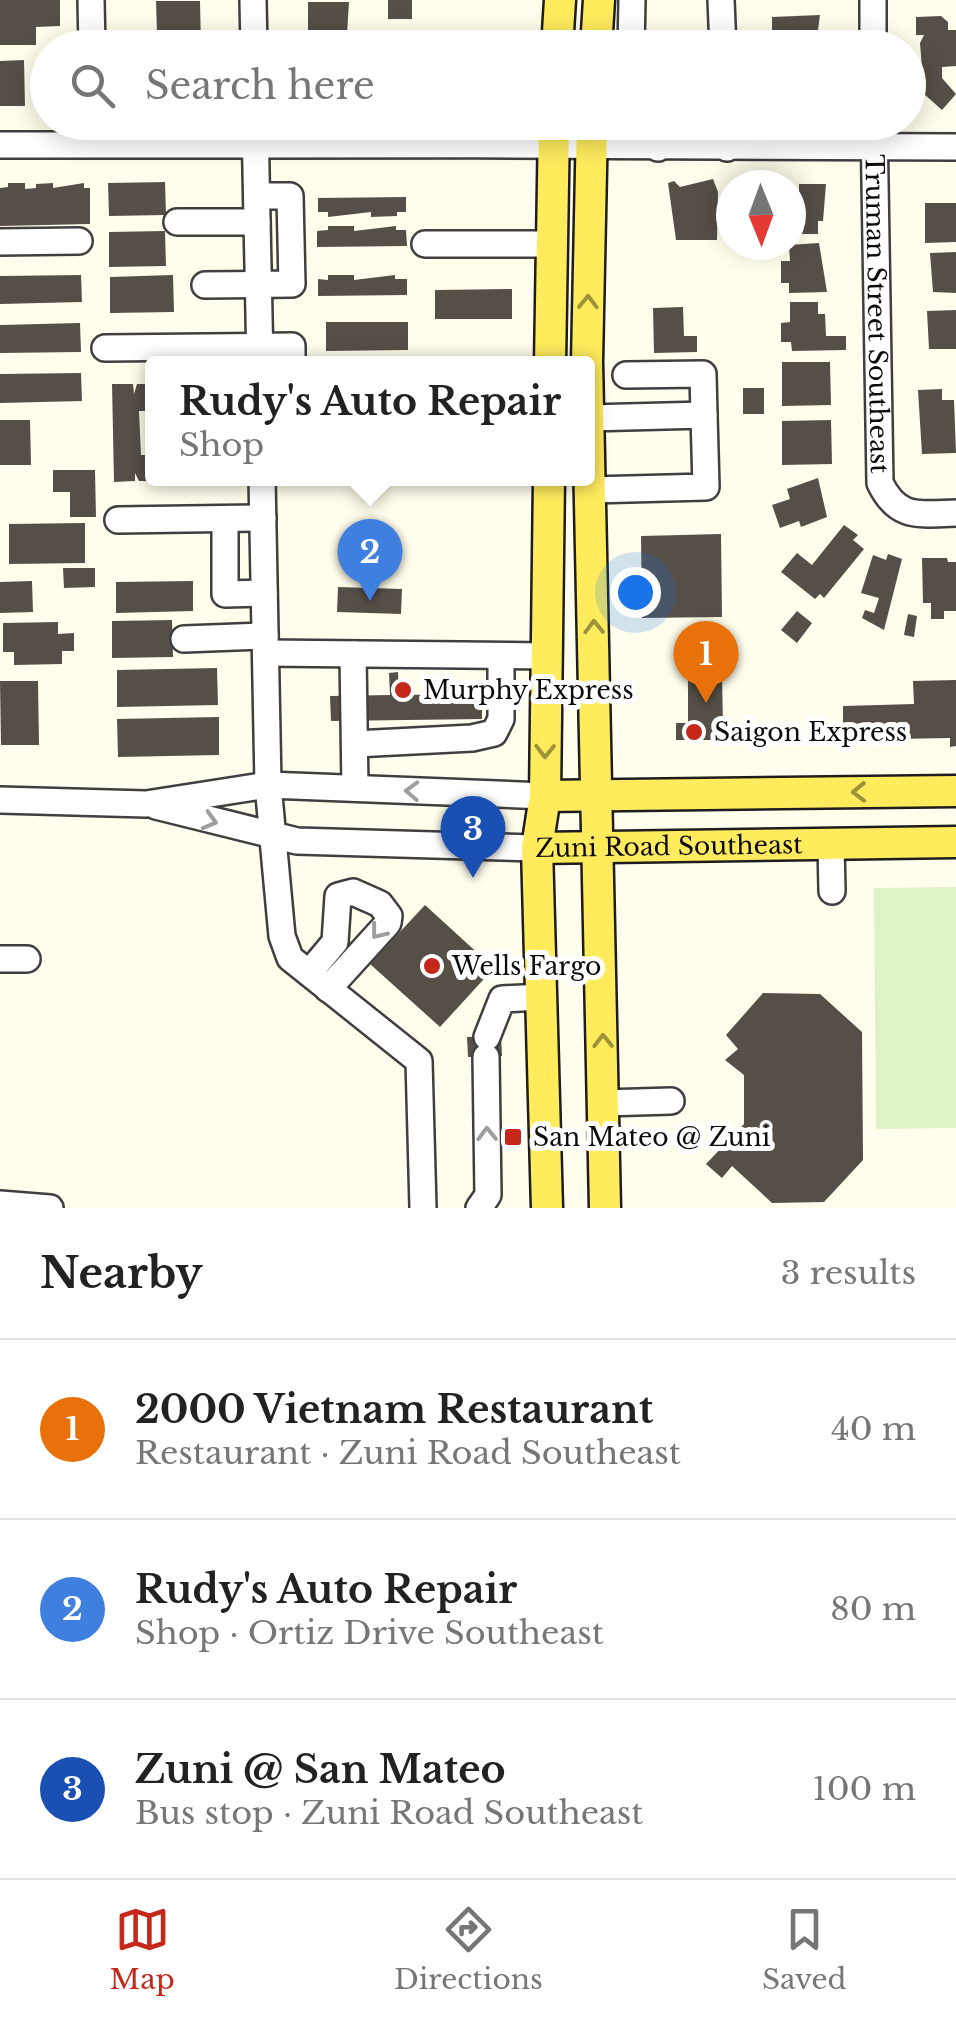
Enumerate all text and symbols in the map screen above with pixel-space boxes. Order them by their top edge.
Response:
search box [30,30,926,140]
icon: search [65,58,120,113]
text: Search here [145,62,375,109]
street label: Truman Street Southeast [859,154,895,474]
north arrow [716,170,806,260]
one-way arrow [577,293,599,308]
popup [145,356,595,486]
text: Rudy's Auto Repair [179,378,561,425]
text: Shop [179,425,264,465]
pin: 2 [338,518,402,601]
your location [610,567,661,618]
one-way arrow [584,618,605,634]
pin: 1 [674,620,738,703]
place label: Murphy Express [423,675,634,706]
marker: Murphy Express [392,679,414,701]
place label: Saigon Express [714,717,907,748]
marker: Saigon Express [683,721,705,743]
one-way arrow [534,744,556,759]
one-way arrow [404,780,420,801]
one-way arrow [850,781,866,803]
pin: 3 [440,796,506,878]
one-way arrow [201,810,218,831]
street label: Zuni Road Southeast [535,829,803,864]
one-way arrow [373,920,390,938]
place label: Wells Fargo [451,951,601,982]
marker: Wells Fargo [421,955,443,977]
one-way arrow [592,1032,613,1048]
place label: San Mateo @ Zuni [533,1122,771,1153]
one-way arrow [477,1125,498,1141]
marker: San Mateo @ Zuni [502,1126,524,1148]
text: Nearby [40,1247,203,1299]
text: 3 results [781,1253,916,1293]
text: 2000 Vietnam Restaurant [135,1386,653,1433]
text: 1 [66,1409,79,1449]
text: 40 m [831,1409,916,1449]
text: Restaurant · Zuni Road Southeast [135,1433,681,1473]
text: Rudy's Auto Repair [135,1566,517,1613]
text: 2 [62,1589,83,1629]
text: 80 m [830,1589,916,1629]
text: Shop · Ortiz Drive Southeast [135,1613,604,1653]
text: Zuni @ San Mateo [135,1746,506,1793]
text: 3 [62,1769,83,1809]
text: 100 m [813,1769,916,1809]
text: Bus stop · Zuni Road Southeast [135,1793,643,1833]
tab: Map [110,1902,175,1997]
tab: Directions [394,1902,543,1997]
tab: Saved [762,1902,846,1997]

